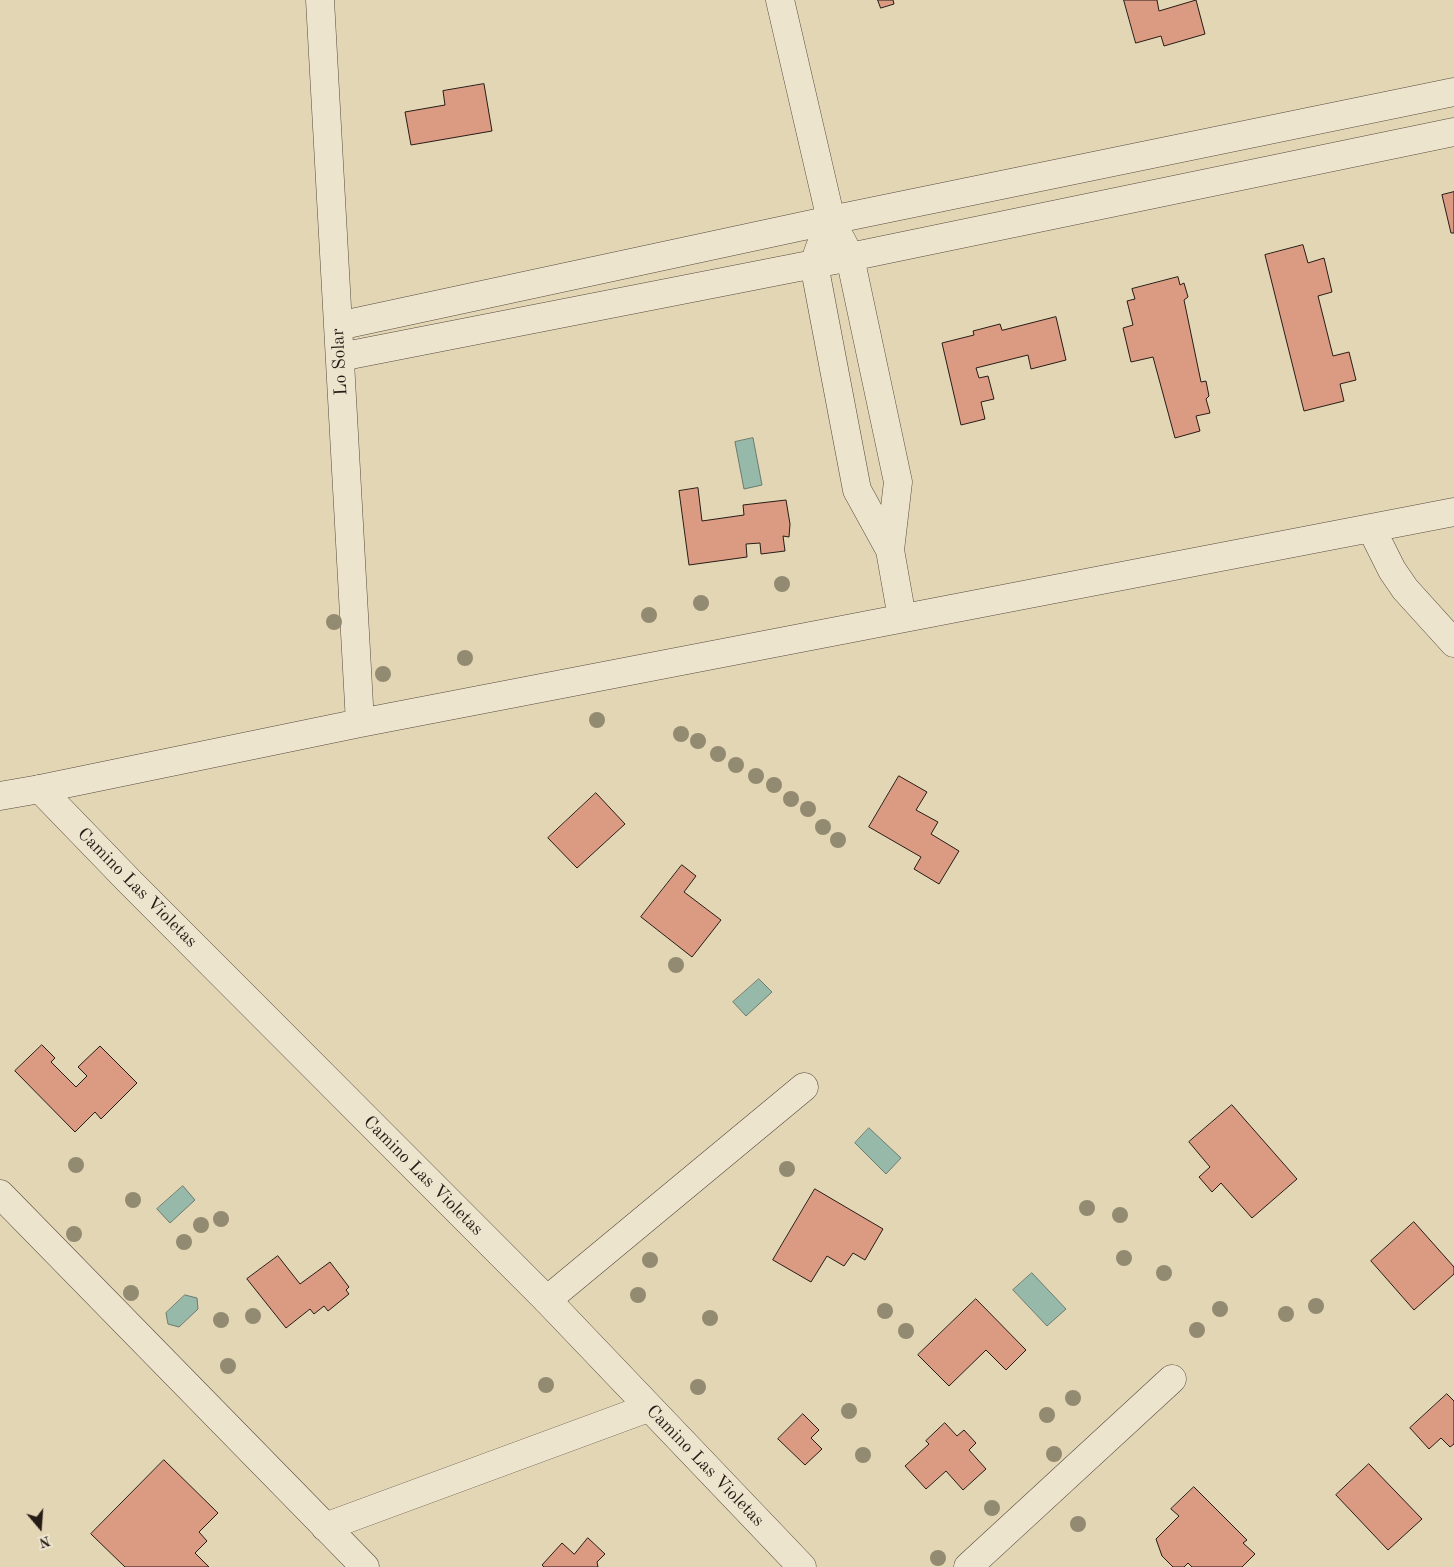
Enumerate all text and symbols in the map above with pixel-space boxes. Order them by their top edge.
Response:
street label: Lo Solar [327,328,353,396]
street label: Camino Las Violetas [73,824,201,952]
street label: Camino Las Violetas [359,1112,487,1240]
street label: Camino Las Violetas [641,1401,769,1531]
north arrow [15,1502,65,1552]
text: N [37,1533,52,1550]

